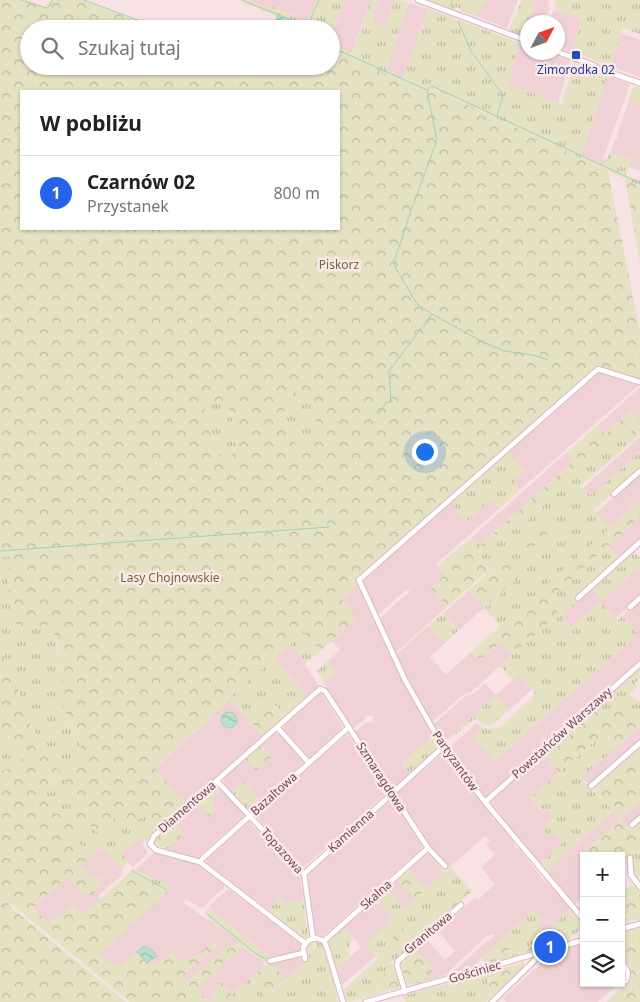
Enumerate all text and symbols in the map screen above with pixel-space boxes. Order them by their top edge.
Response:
north arrow [520,15,565,60]
search box [20,20,340,75]
icon: search [38,34,66,62]
text: Szukaj tutaj [78,35,181,61]
marker: Zimorodka 02 [570,49,582,61]
place label: Zimorodka 02 [537,61,615,78]
text: W pobliżu [40,109,142,137]
text: Czarnów 02 [87,169,195,195]
text: 1 [51,182,61,204]
text: 800 m [273,182,320,204]
text: Przystanek [87,195,169,217]
park label: Piskorz [319,256,360,273]
your location [412,439,438,465]
park label: Lasy Chojnowskie [120,569,220,586]
street label: Powstańców Warszawy [508,682,616,782]
street label: Partyzantów [428,727,483,795]
street label: Szmaragdowa [353,739,410,815]
street label: Bazaltowa [247,768,301,819]
street label: Diamentowa [154,777,219,836]
street label: Kamienna [324,805,377,856]
street label: Topazowa [257,824,307,877]
map controls [580,852,625,987]
button: + [580,852,625,897]
street label: Skalna [356,876,395,913]
button: − [580,897,625,942]
street label: Granitowa [400,907,455,958]
pin: 1 [534,928,566,966]
button: layers [580,942,625,987]
street label: Gościniec [447,956,503,987]

